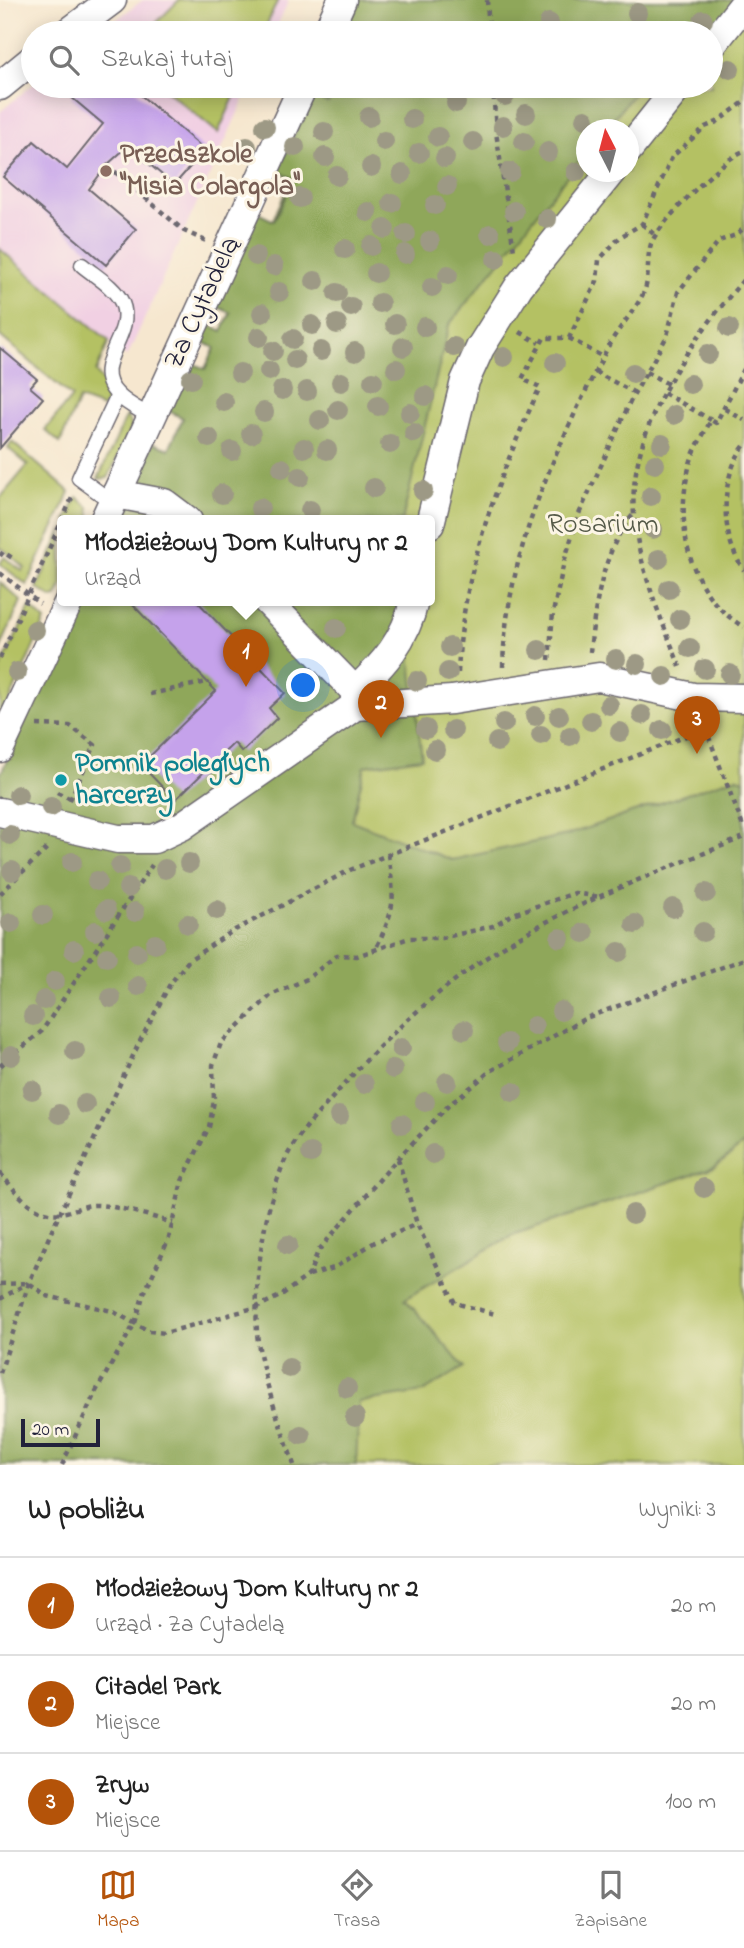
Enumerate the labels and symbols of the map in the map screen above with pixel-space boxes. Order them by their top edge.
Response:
north arrow [576,119,639,182]
place label: Przedszkole "Misia Colargola" [119,135,301,209]
marker: Przedszkole "Misia Colargola" [98,163,114,179]
street label: Za Cytadelą [154,230,252,376]
park label: Rosarium [548,505,658,546]
pin: 1 [223,629,269,687]
your location [286,668,320,702]
pin: 2 [358,680,404,738]
pin: 3 [674,696,720,754]
place label: Pomnik poległych harcerzy [75,744,270,817]
marker: Pomnik poległych harcerzy [53,772,69,788]
scale bar [21,1416,100,1448]

